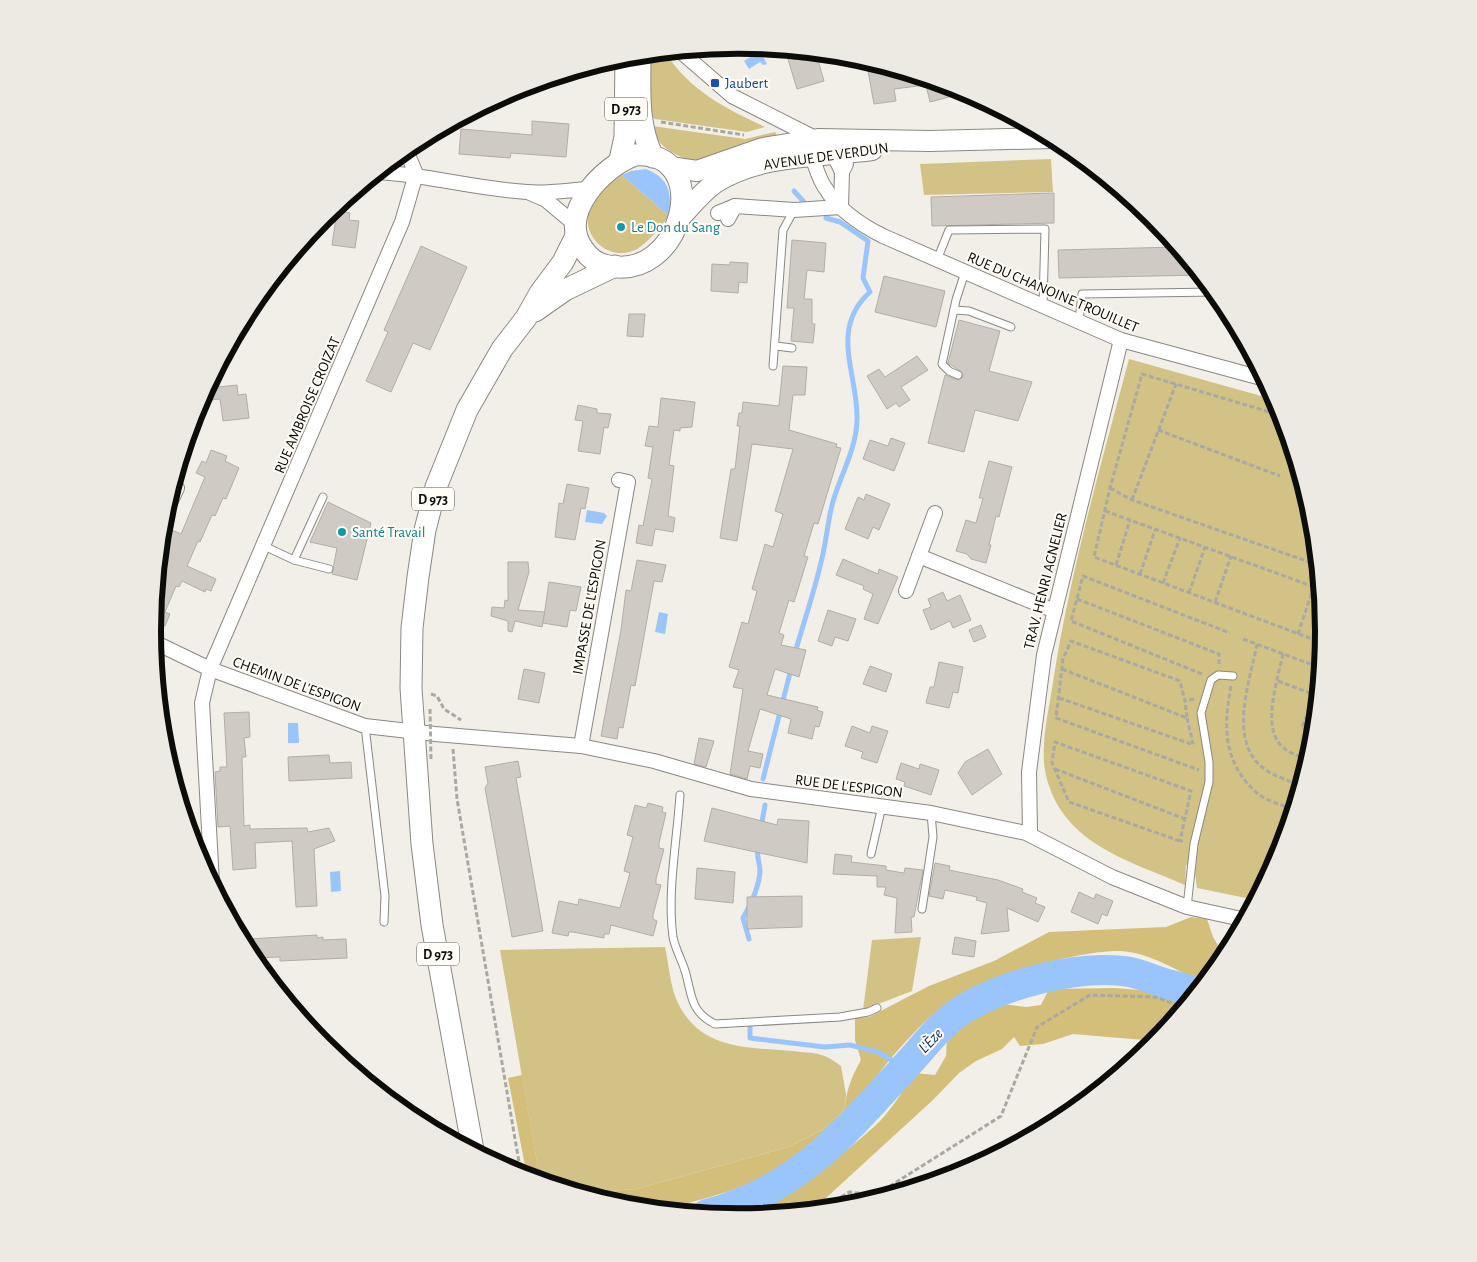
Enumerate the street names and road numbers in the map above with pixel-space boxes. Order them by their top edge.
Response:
road number: D 973 [605,98,647,120]
street label: AVENUE DE VERDUN [763,140,890,173]
street label: RUE DU CHANOINE TROUILLET [965,250,1141,336]
street label: RUE AMBROISE CROIZAT [272,334,343,476]
road number: D 973 [412,488,454,510]
street label: TRAV. HENRI AGNELIER [1021,511,1070,651]
street label: IMPASSE DE L'ESPIGON [570,538,609,676]
street label: CHEMIN DE L'ESPIGON [231,654,363,715]
street label: RUE DE L'ESPIGON [794,772,904,801]
road number: D 973 [417,942,459,966]

